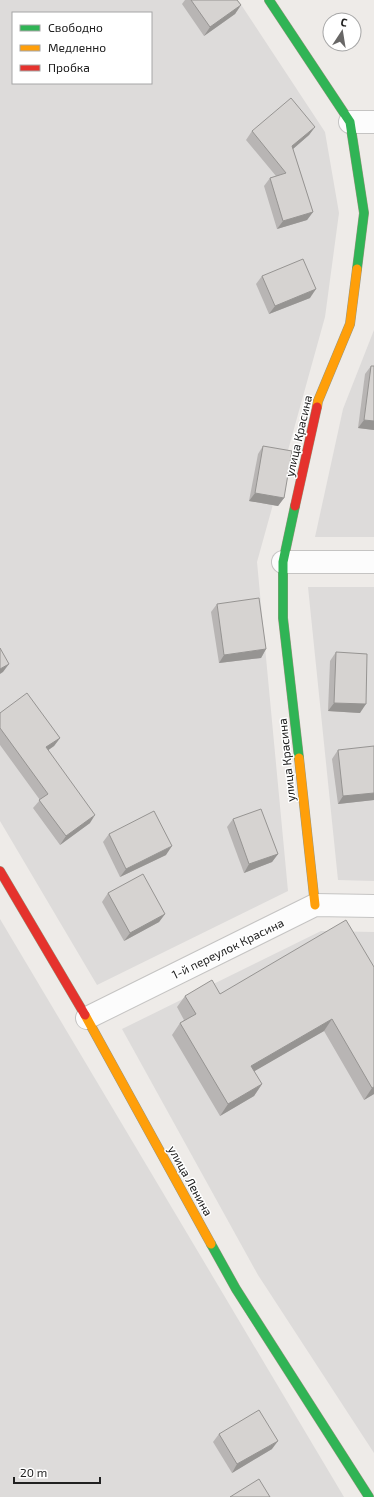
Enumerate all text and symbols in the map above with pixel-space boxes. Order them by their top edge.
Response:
legend [12,12,152,84]
north arrow [322,12,362,52]
text: С [340,15,349,29]
text: Свободно [48,20,103,34]
text: Медленно [48,40,106,54]
text: Пробка [48,60,90,74]
street label: улица Красина [282,393,315,478]
street label: улица Красина [275,718,298,802]
street label: 1-й переулок Красина [169,915,286,982]
street label: улица Ленина [165,1143,216,1219]
scale bar [14,1459,100,1485]
text: 20 m [20,1465,47,1479]

